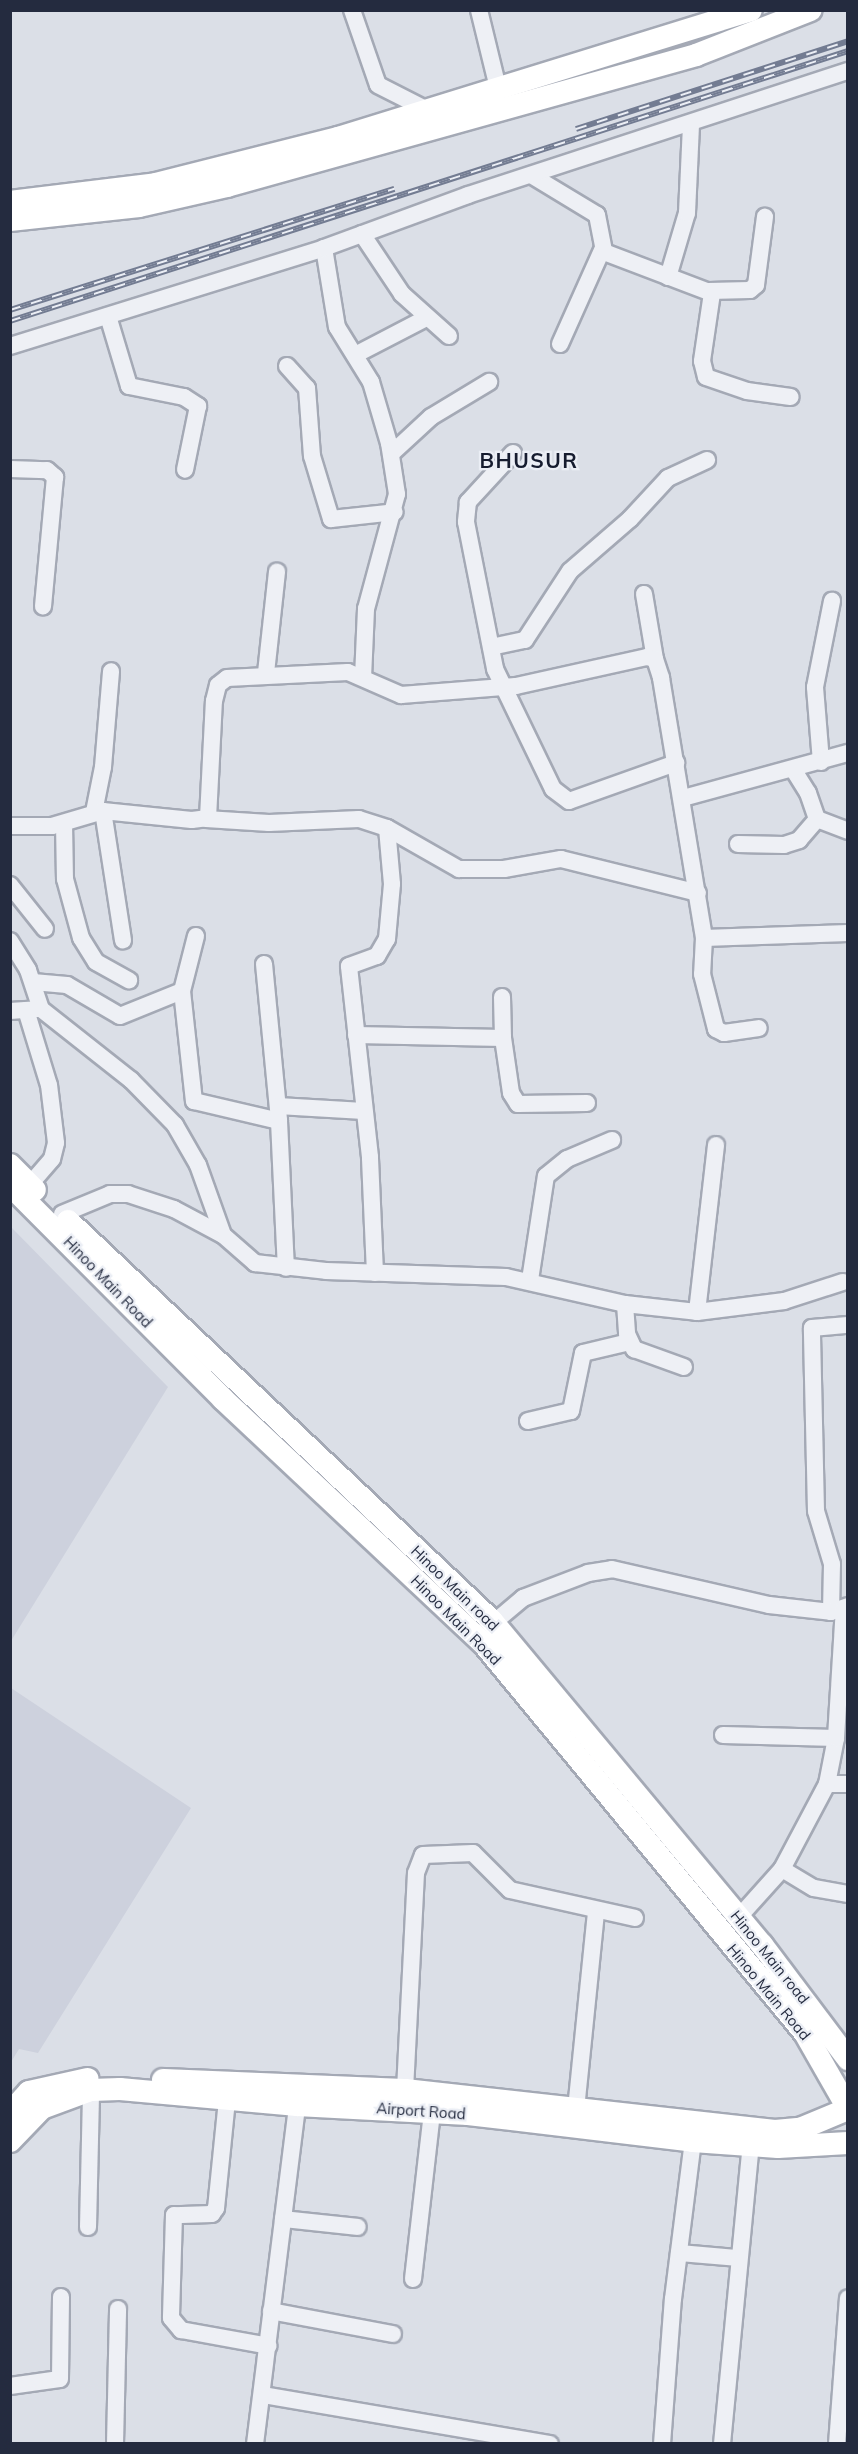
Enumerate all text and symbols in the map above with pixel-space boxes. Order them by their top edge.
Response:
district label: BHUSUR [479,447,579,473]
street label: Hinoo Main Road [60,1233,156,1331]
street label: Hinoo Main road [407,1542,503,1634]
street label: Hinoo Main Road [407,1571,505,1669]
street label: Hinoo Main road [727,1907,813,2007]
street label: Hinoo Main Road [724,1940,814,2044]
street label: Airport Road [376,2099,466,2123]

